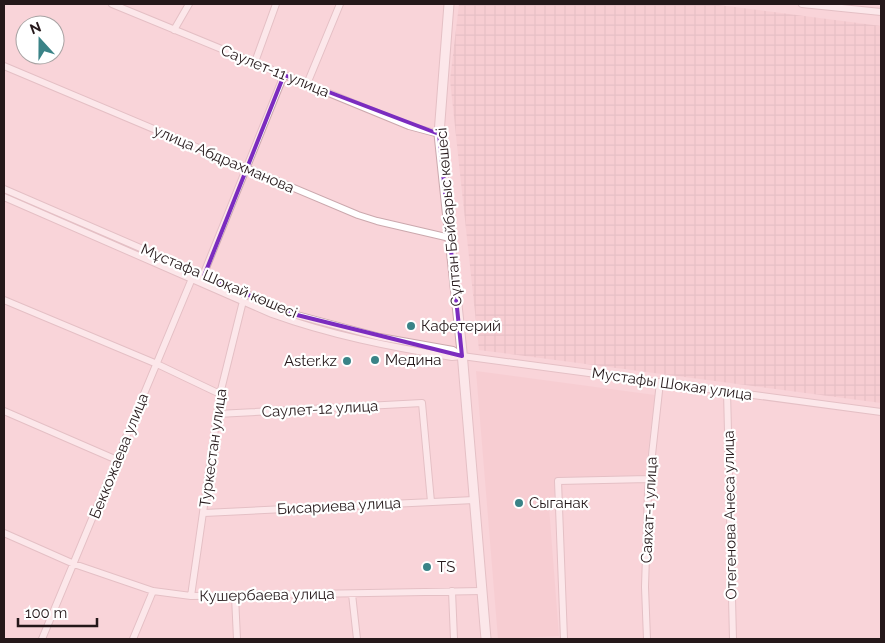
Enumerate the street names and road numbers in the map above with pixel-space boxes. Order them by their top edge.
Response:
street label: Саулет-11 улица [218,41,332,101]
street label: улица Абдрахманова [151,121,297,197]
street label: Сұлтан Бейбарыс көшесі [432,127,466,307]
street label: Мұстафа Шоқай көшесі [138,240,300,322]
street label: Мустафы Шокая улица [591,364,753,404]
street label: Туркестан улица [196,388,230,508]
street label: Беккожаева улица [86,391,152,521]
street label: Саулет-12 улица [261,397,379,421]
street label: Отегенова Анеса улица [720,430,740,600]
street label: Саяхат-1 улица [637,456,661,564]
street label: Бисариева улица [277,494,401,518]
street label: Кушербаева улица [199,585,335,605]

